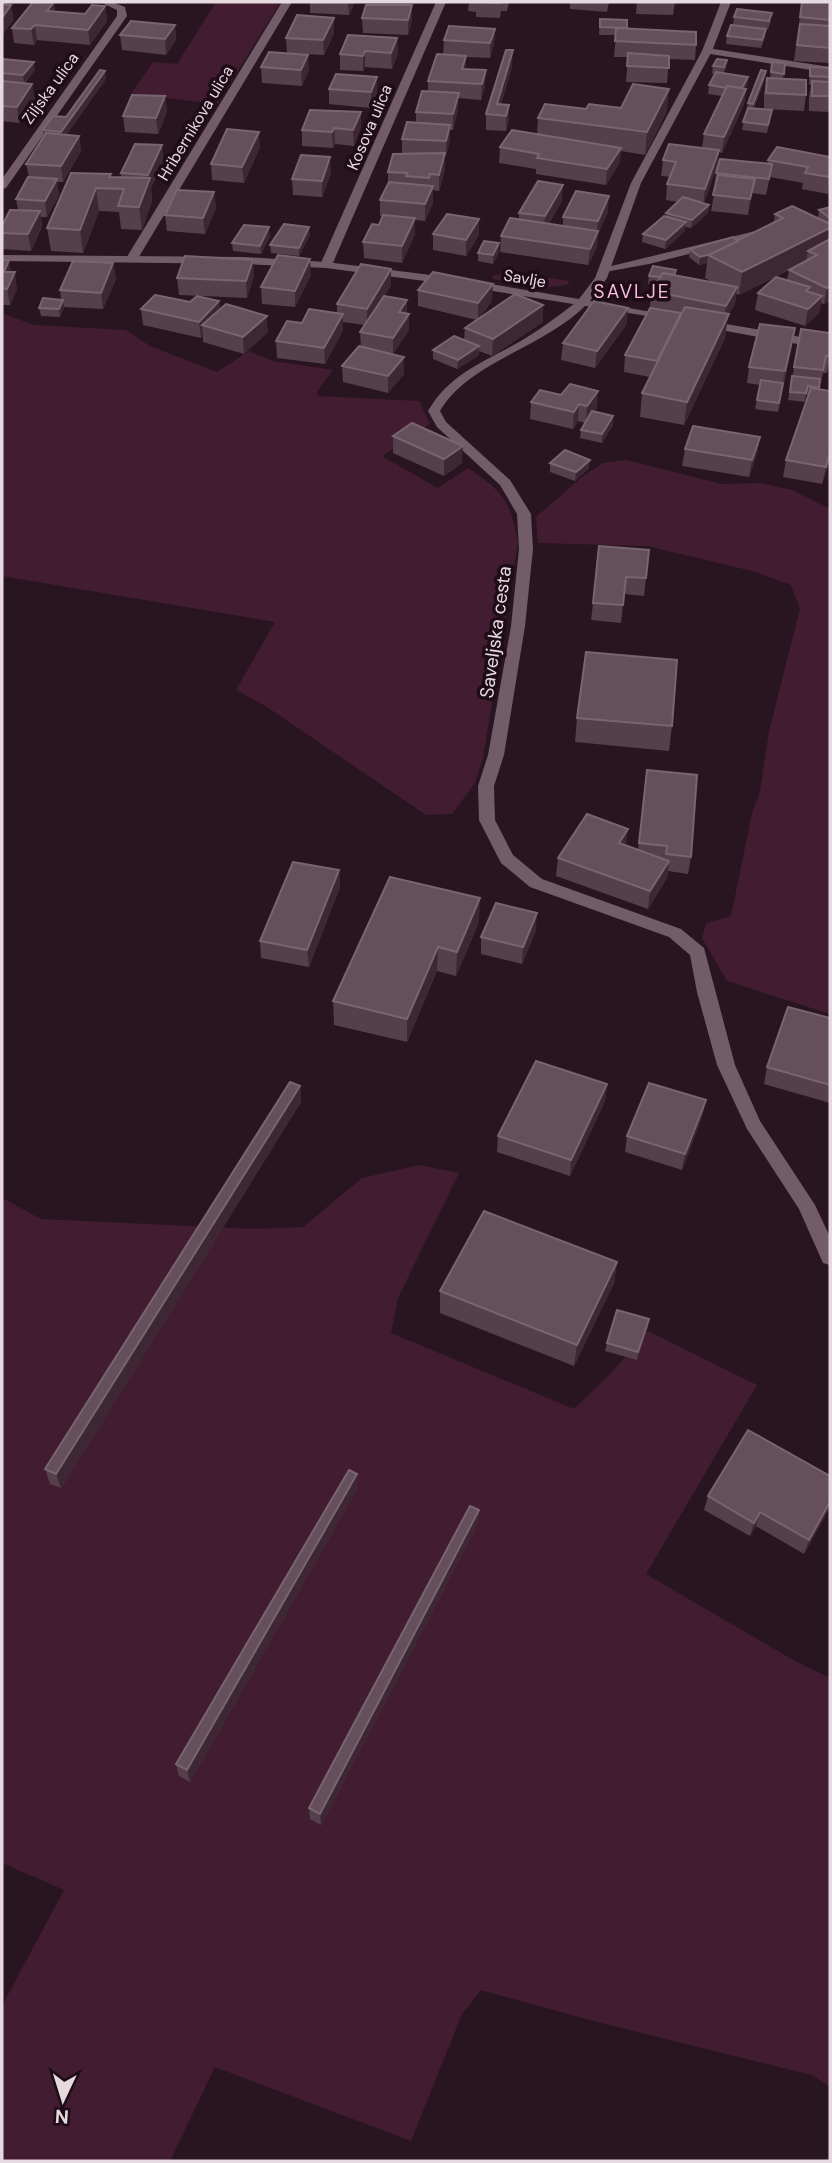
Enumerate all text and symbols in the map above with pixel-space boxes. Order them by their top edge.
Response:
street label: Ziljska ulica [17,48,83,128]
street label: Hribernikova ulica [153,62,238,185]
street label: Kosova ulica [342,81,397,173]
street label: Savlje [502,264,548,293]
district label: SAVLJE [594,279,670,304]
street label: Saveljska cesta [474,564,517,700]
north arrow [28,2065,98,2135]
text: N [54,2104,70,2129]

